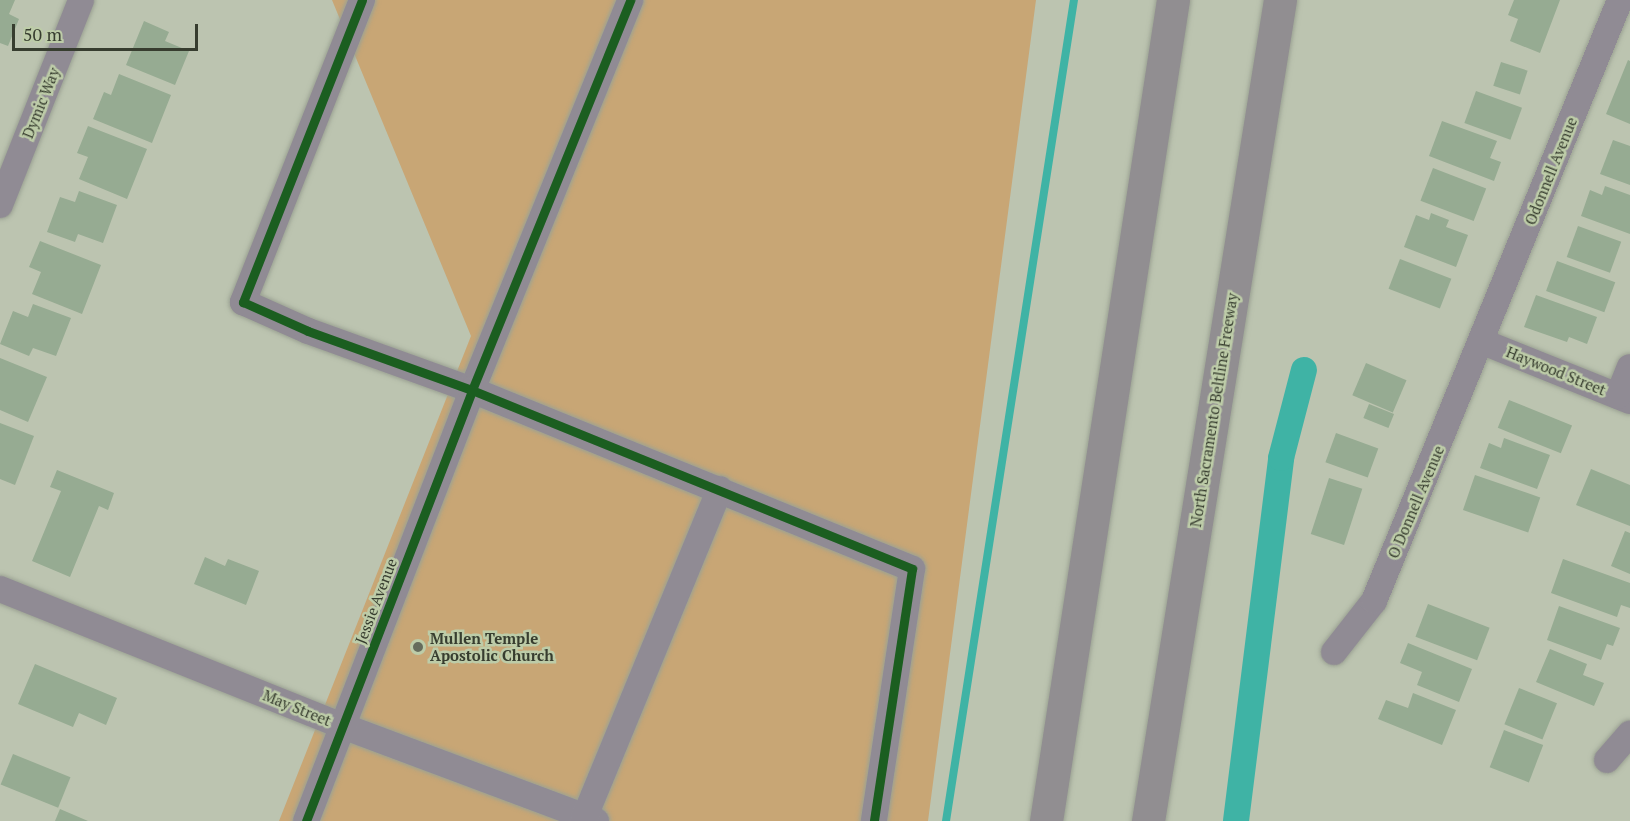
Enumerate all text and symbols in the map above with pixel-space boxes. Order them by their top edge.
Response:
scale bar [15,12,201,50]
text: 50 m [23,22,62,46]
street label: Dymic Way [19,65,63,141]
street label: Odonnell Avenue [1521,114,1581,228]
street label: North Sacramento Beltline Freeway [1187,292,1241,528]
street label: Haywood Street [1504,343,1608,399]
street label: O Donnell Avenue [1384,443,1448,561]
street label: Jessie Avenue [351,556,401,646]
place label: Mullen Temple Apostolic Church [430,629,554,664]
marker: Mullen Temple Apostolic Church [411,640,425,654]
street label: May Street [260,686,334,730]

